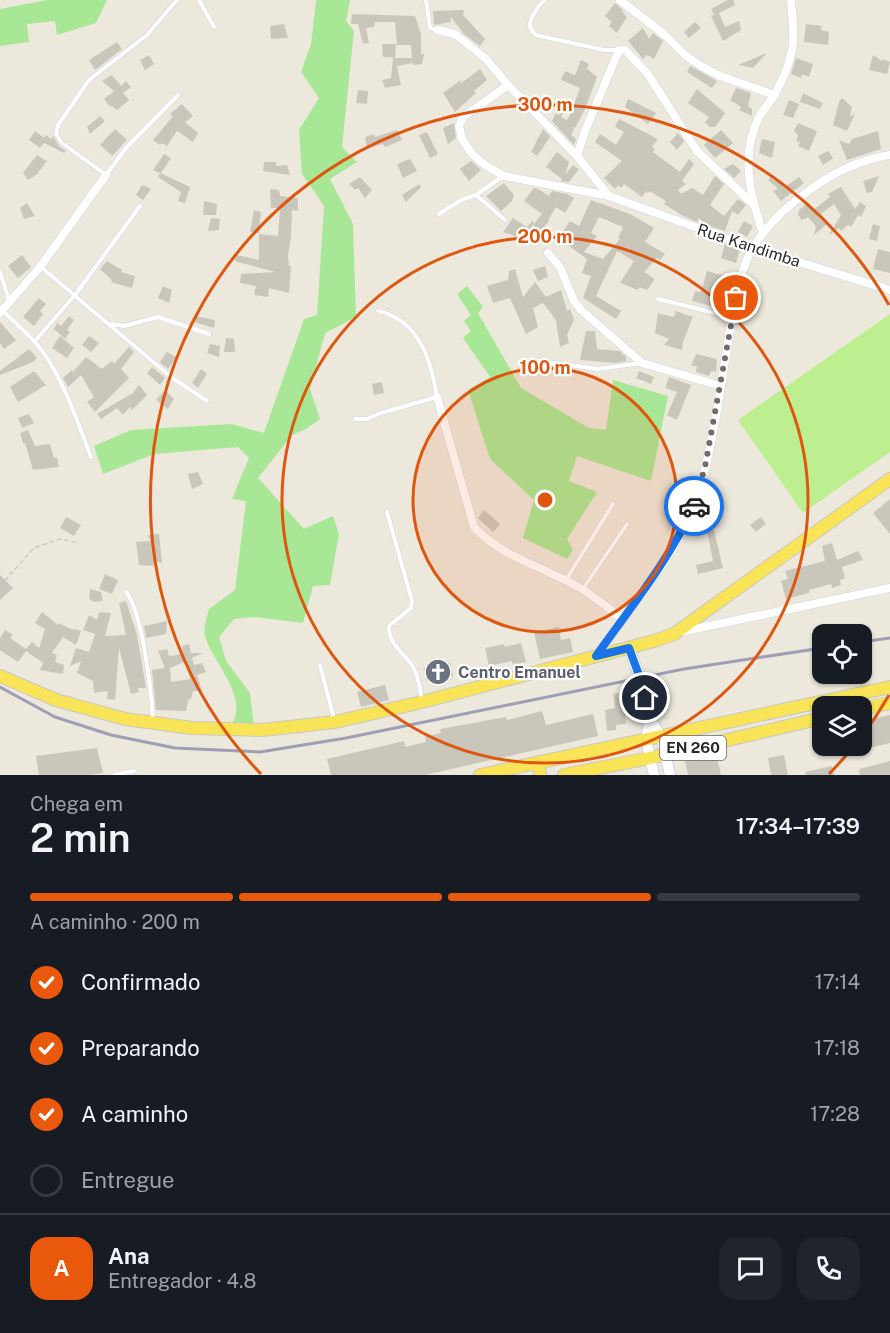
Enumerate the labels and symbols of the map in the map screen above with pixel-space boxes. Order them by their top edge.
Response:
text: 300 m [517,94,573,115]
street label: Rua Kandimba [695,220,803,271]
text: 200 m [518,226,572,247]
pin [710,272,761,323]
text: 100 m [519,357,571,378]
courier [664,476,724,536]
centre of rings [535,490,555,510]
church icon: Centro Emanuel [423,657,453,687]
place label: Centro Emanuel [458,663,581,682]
pin [619,672,670,723]
road number: EN 260 [660,736,726,760]

